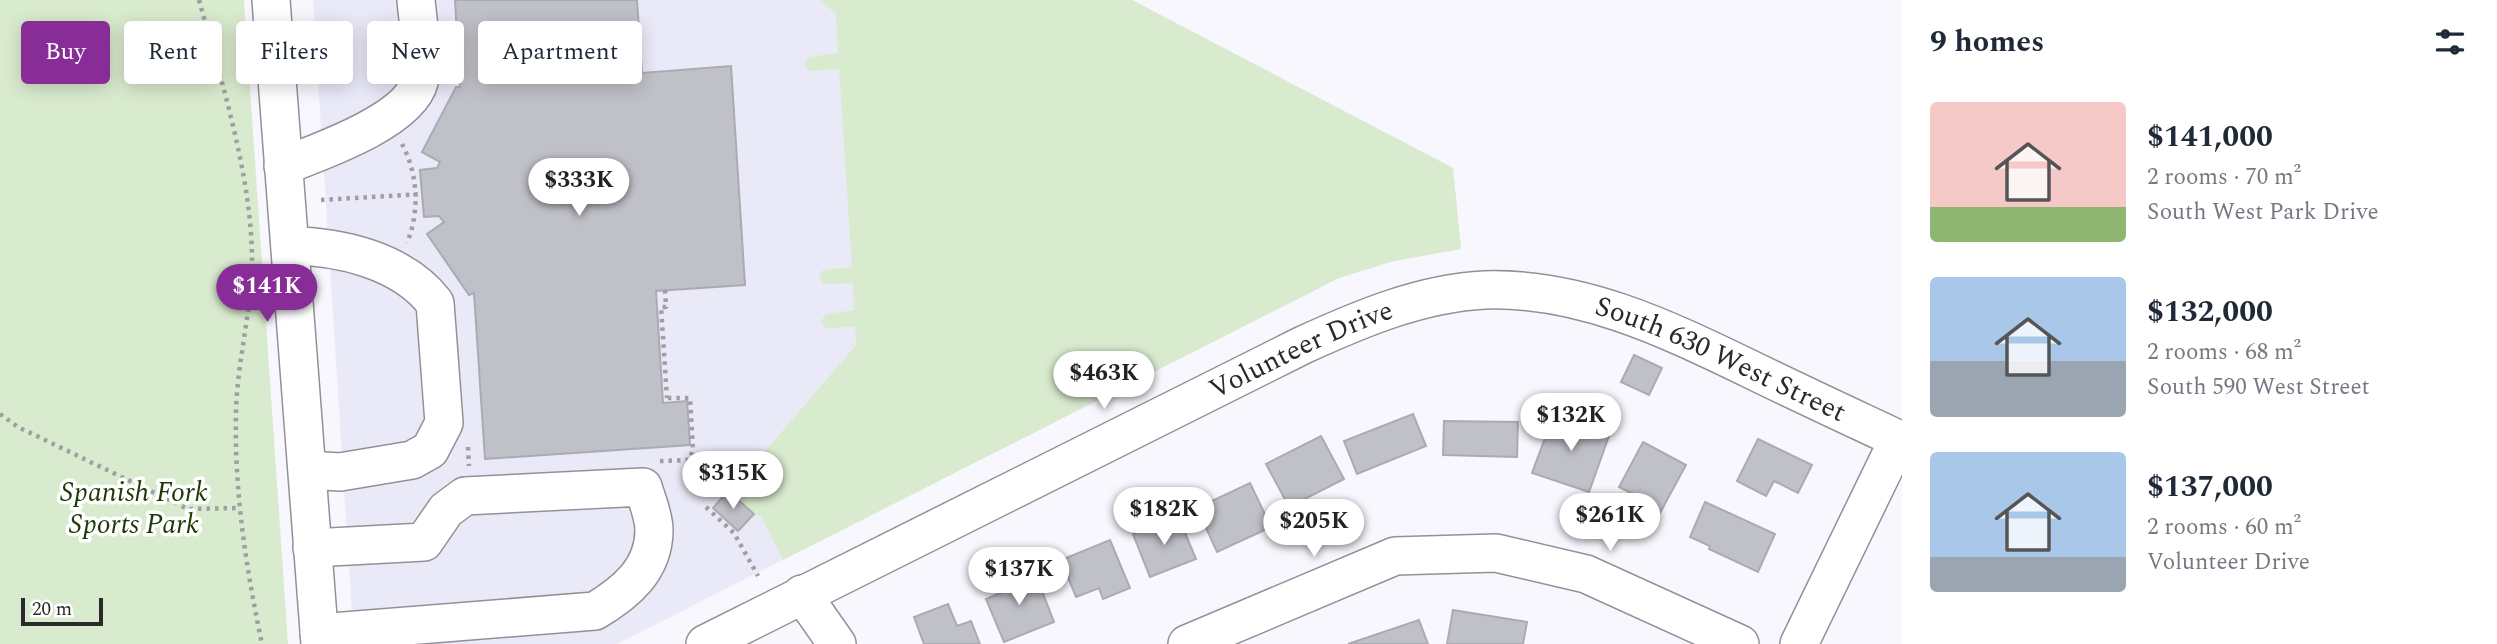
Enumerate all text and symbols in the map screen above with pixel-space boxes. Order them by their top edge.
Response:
text: 9 homes [1930,19,2044,65]
chip: Buy [21,21,110,84]
chip: Rent [124,21,222,84]
chip: Filters [236,21,353,84]
chip: New [367,21,464,84]
chip: Apartment [478,21,642,84]
icon: filters [2431,23,2469,61]
text: $141,000 [2147,114,2273,160]
icon: home [1986,130,2070,214]
pin: $333K [530,158,628,218]
text: 2 rooms · 70 m² [2147,160,2301,195]
text: $333K [544,163,614,198]
text: South West Park Drive [2147,195,2379,230]
pin: $141K [218,264,316,324]
text: $141K [232,269,302,304]
street label: South 630 West Street [1590,284,1853,433]
street label: Volunteer Drive [1201,288,1399,410]
text: $132,000 [2147,289,2273,335]
icon: home [1986,305,2070,389]
text: 2 rooms · 68 m² [2147,335,2301,370]
pin: $463K [1055,352,1153,411]
text: $463K [1069,356,1139,391]
text: South 590 West Street [2147,370,2370,405]
pin: $132K [1522,393,1620,453]
text: $132K [1536,398,1606,433]
pin: $315K [684,452,782,511]
text: $315K [698,456,768,491]
text: $137,000 [2147,464,2273,510]
park label: Spanish Fork Sports Park [60,471,208,546]
icon: home [1986,480,2070,564]
pin: $182K [1115,488,1213,547]
text: $182K [1129,492,1199,527]
pin: $261K [1561,494,1659,553]
text: $261K [1575,498,1645,533]
pin: $205K [1265,500,1363,559]
text: $205K [1279,504,1349,539]
text: 2 rooms · 60 m² [2147,510,2301,545]
text: Volunteer Drive [2147,545,2310,580]
pin: $137K [970,548,1068,607]
text: $137K [984,552,1054,587]
scale bar [21,595,103,627]
text: 20 m [32,595,72,624]

